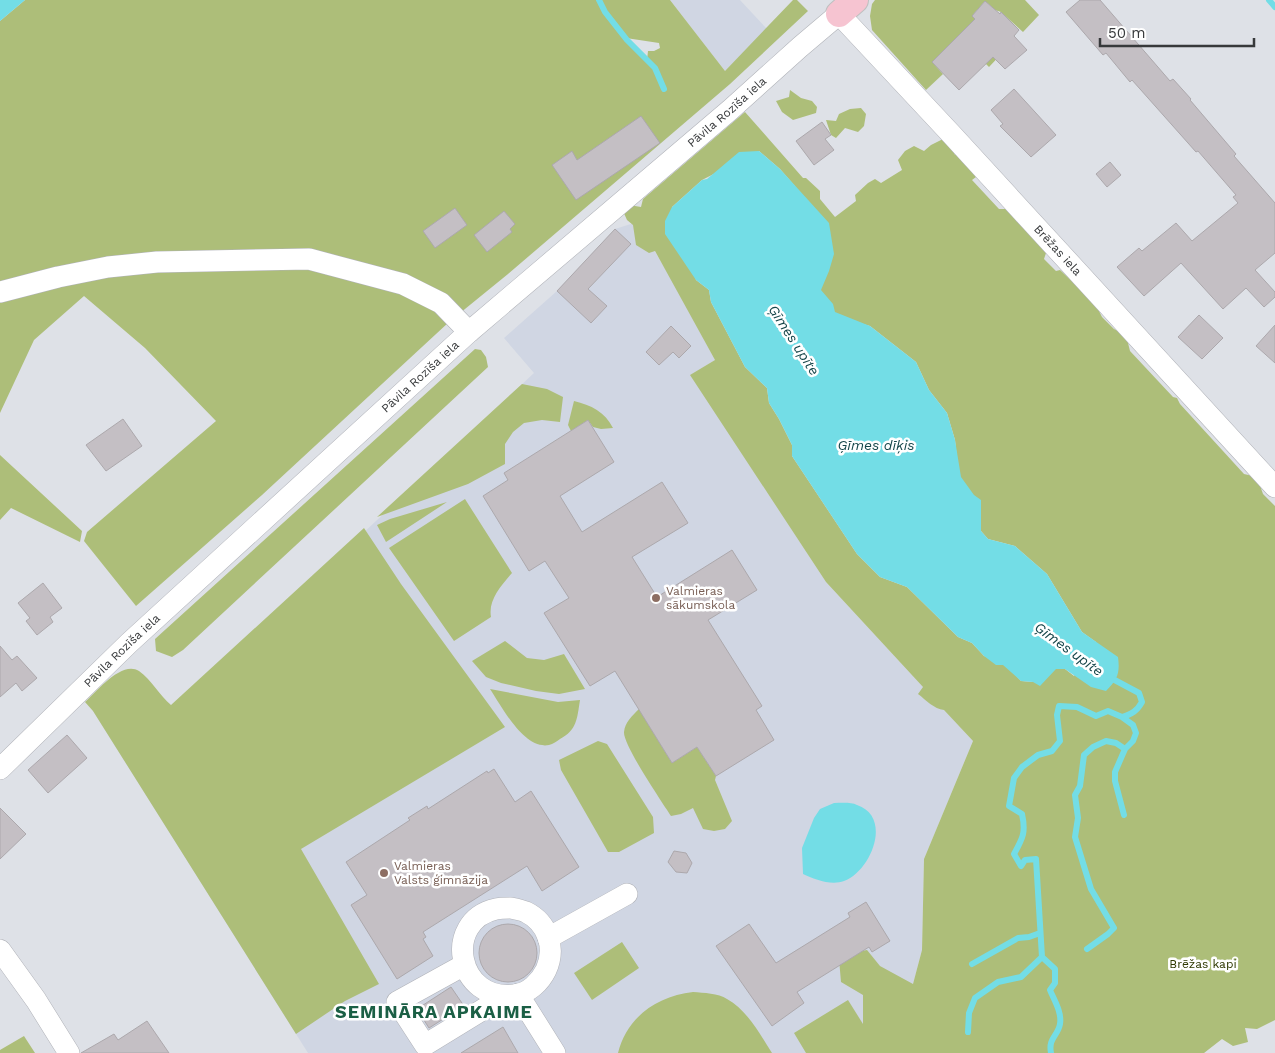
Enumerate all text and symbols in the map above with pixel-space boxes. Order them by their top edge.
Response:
scale bar [1100,15,1254,47]
text: 50 m [1108,24,1145,42]
street label: Pāvila Rozīša iela [685,74,769,150]
street label: Brēžas iela [1031,222,1085,279]
water label: Ģīmes upīte [765,302,823,378]
street label: Pāvila Rozīša iela [379,338,462,415]
water label: Ģīmes dīķis [837,437,915,454]
place label: Valmieras sākumskola [666,584,736,612]
marker: Valmieras sākumskola [650,592,662,604]
street label: Pāvila Rozīša iela [81,611,163,690]
water label: Ģīmes upīte [1032,619,1106,679]
place label: Valmieras Valsts ģimnāzija [394,859,488,887]
marker: Valmieras Valsts ģimnāzija [378,867,390,879]
park label: Brēžas kapi [1169,957,1237,971]
district label: SEMINĀRA APKAIME [335,1001,533,1022]

